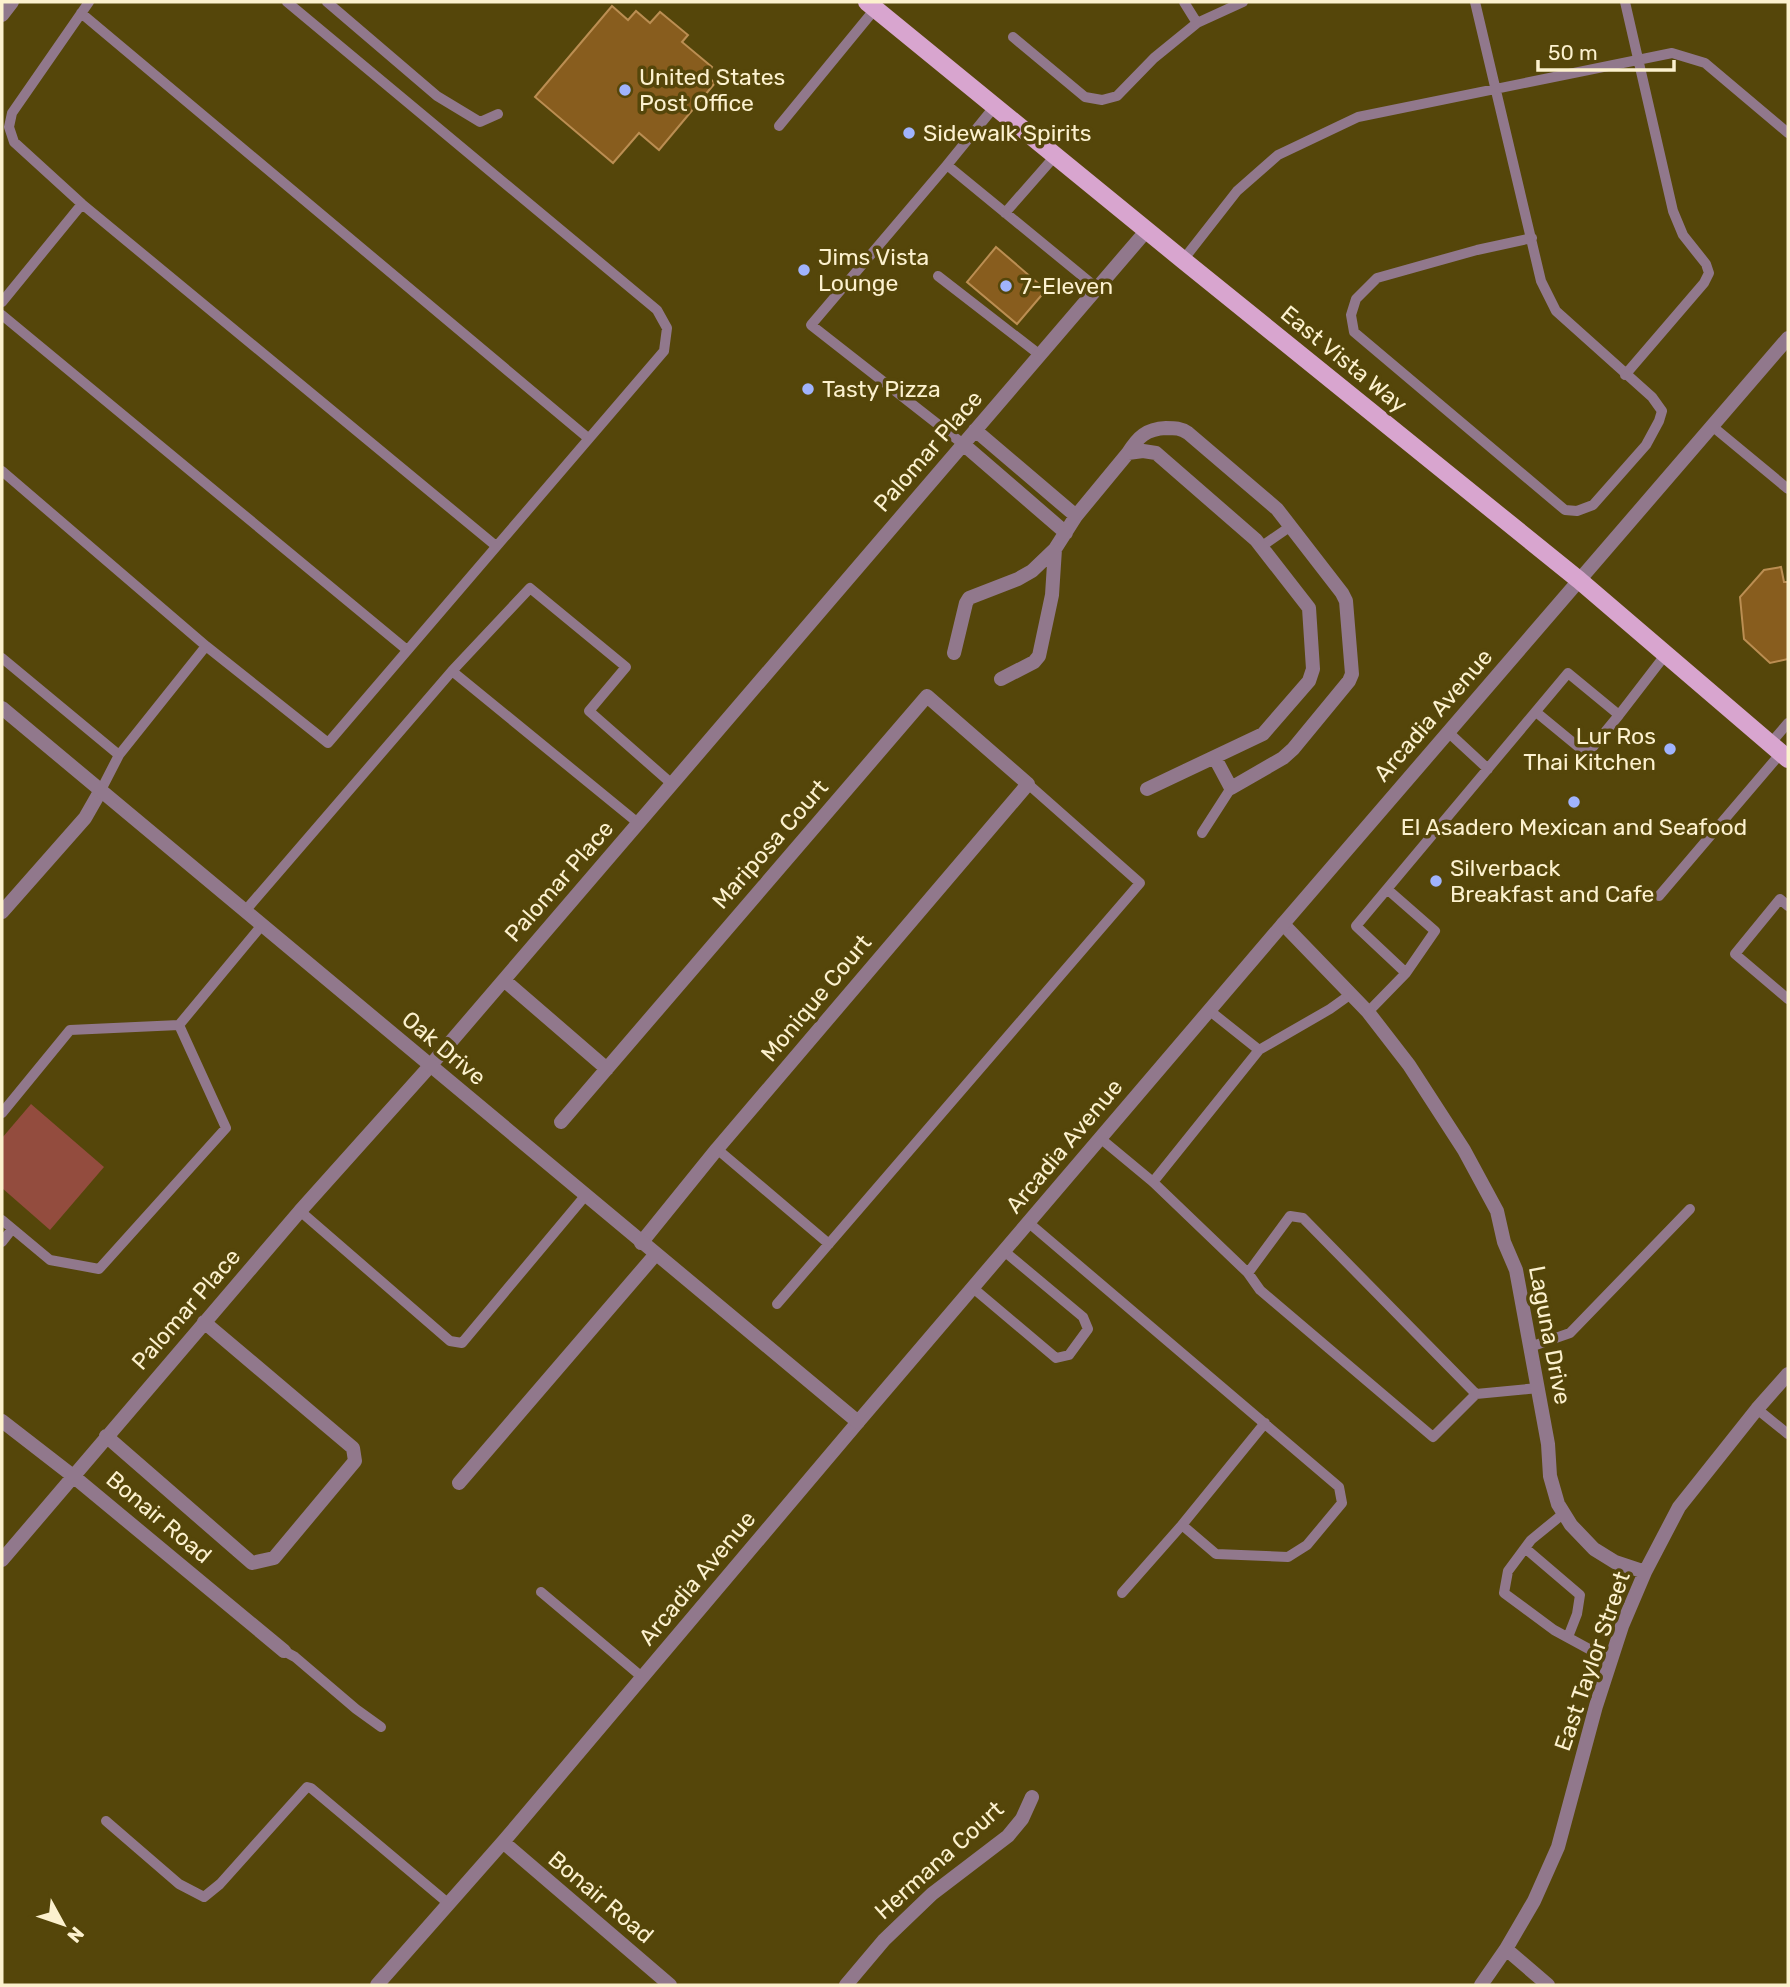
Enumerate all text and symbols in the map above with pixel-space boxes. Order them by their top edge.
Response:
scale bar [1538,28,1674,72]
text: 50 m [1548,40,1598,65]
place label: United States Post Office [639,63,785,117]
marker: United States Post Office [617,82,633,98]
place label: Sidewalk Spirits [923,119,1091,147]
marker: Sidewalk Spirits [901,125,917,141]
place label: Jims Vista Lounge [818,243,929,297]
marker: Jims Vista Lounge [796,262,812,278]
place label: 7-Eleven [1020,272,1113,300]
marker: 7-Eleven [998,278,1014,294]
street label: East Vista Way [1275,299,1413,419]
place label: Tasty Pizza [822,375,941,403]
marker: Tasty Pizza [800,381,816,397]
street label: Palomar Place [868,385,988,517]
street label: Arcadia Avenue [1368,643,1498,787]
place label: Lur Ros Thai Kitchen [1523,722,1656,776]
marker: Lur Ros Thai Kitchen [1662,741,1678,757]
street label: Mariposa Court [706,774,834,914]
marker: El Asadero Mexican and Seafood [1566,794,1582,810]
place label: El Asadero Mexican and Seafood [1401,813,1747,841]
street label: Palomar Place [499,815,619,947]
place label: Silverback Breakfast and Cafe [1450,854,1654,908]
marker: Silverback Breakfast and Cafe [1428,873,1444,889]
street label: Monique Court [755,929,877,1067]
street label: Oak Drive [396,1005,492,1091]
street label: Arcadia Avenue [1000,1073,1128,1219]
street label: Palomar Place [126,1243,246,1375]
street label: Laguna Drive [1523,1263,1577,1407]
street label: Bonair Road [101,1465,217,1569]
street label: Arcadia Avenue [633,1505,761,1651]
street label: East Taylor Street [1548,1568,1636,1754]
street label: Hermana Court [869,1795,1009,1925]
street label: Bonair Road [543,1845,659,1949]
north arrow [28,1889,98,1959]
text: N [62,1922,89,1947]

